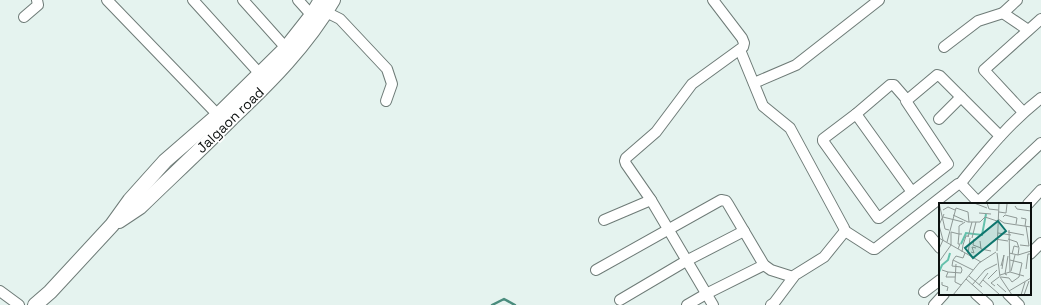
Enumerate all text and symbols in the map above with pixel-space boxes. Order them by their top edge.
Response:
street label: Jalgaon road [192,83,268,157]
inset map [939,203,1031,295]

